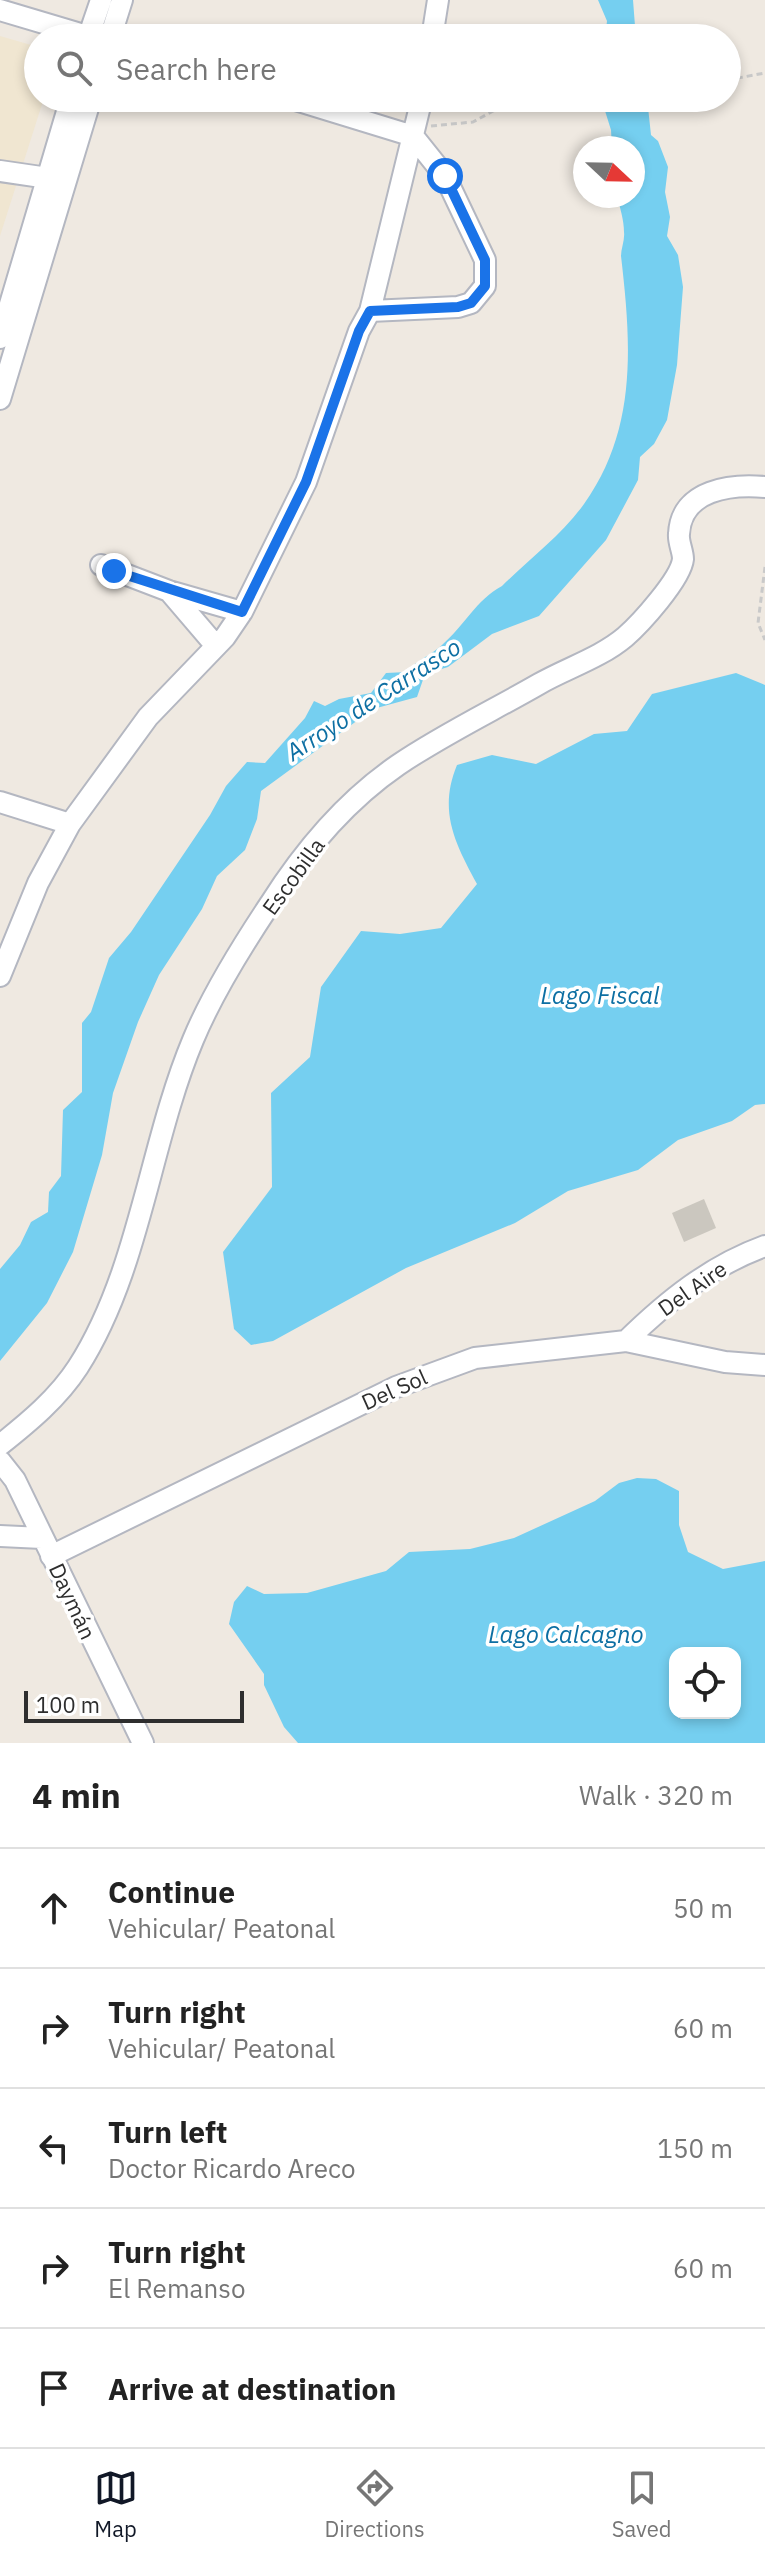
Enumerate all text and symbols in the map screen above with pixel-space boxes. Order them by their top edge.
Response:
search box [24,24,741,112]
icon: search [52,46,96,90]
text: Search here [116,49,277,88]
north arrow [573,136,645,208]
route start [427,158,463,194]
route end [96,553,132,589]
water label: Arroyo de Carrasco [278,630,467,768]
street label: Escobilla [255,831,331,920]
water label: Lago Fiscal [541,979,660,1011]
street label: Del Aire [652,1254,732,1322]
street label: Del Sol [357,1362,431,1416]
street label: Daymán [43,1558,103,1644]
water label: Lago Calcagno [488,1618,644,1650]
map controls [669,1647,741,1719]
button: locate [669,1647,741,1719]
scale bar [24,1687,244,1723]
text: 100 m [36,1690,100,1719]
text: 4 min [32,1773,121,1817]
text: Walk · 320 m [579,1778,733,1812]
text: Continue [108,1872,235,1911]
icon: ahead [32,1886,76,1930]
text: 50 m [673,1891,733,1925]
text: Vehicular/ Peatonal [108,1911,335,1945]
text: Turn right [108,1992,246,2031]
icon: right [32,2006,76,2050]
text: 60 m [673,2011,733,2045]
text: Vehicular/ Peatonal [108,2031,335,2065]
text: Turn left [108,2112,227,2151]
icon: left [32,2126,76,2170]
text: 150 m [657,2131,733,2165]
text: Doctor Ricardo Areco [108,2151,355,2185]
text: Turn right [108,2232,246,2271]
icon: right [32,2246,76,2290]
text: 60 m [673,2251,733,2285]
text: El Remanso [108,2271,245,2305]
icon: arrive [32,2366,76,2410]
text: Arrive at destination [108,2369,396,2408]
tab: Map [94,2466,138,2543]
tab: Directions [325,2466,425,2543]
tab: Saved [612,2466,671,2543]

